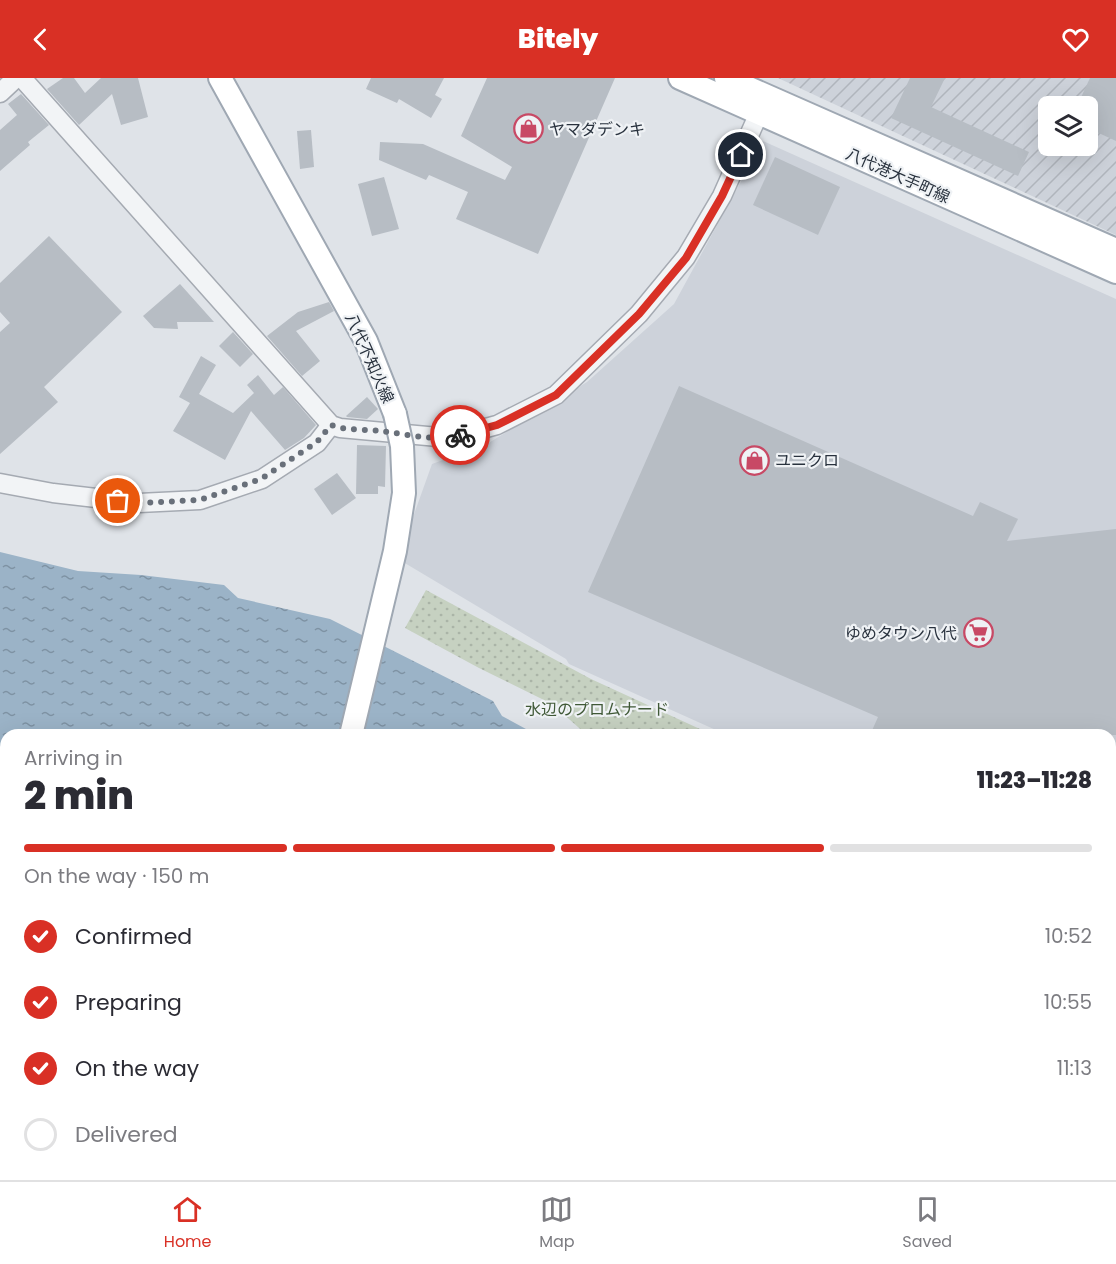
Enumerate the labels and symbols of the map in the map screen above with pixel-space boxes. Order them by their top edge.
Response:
shop icon: ヤマダデンキ [512,113,544,145]
place label: ヤマダデンキ [549,118,645,141]
pin [715,129,766,180]
street label: 八代港大手町線 [842,142,954,209]
street label: 八代不知火線 [340,310,400,407]
courier [430,405,490,465]
shop icon: ユニクロ [738,444,770,476]
place label: ユニクロ [775,449,839,472]
pin [92,475,143,526]
supermarket icon: ゆめタウン八代 [962,617,994,649]
place label: ゆめタウン八代 [845,622,957,645]
park label: 水辺のプロムナード [525,698,669,721]

